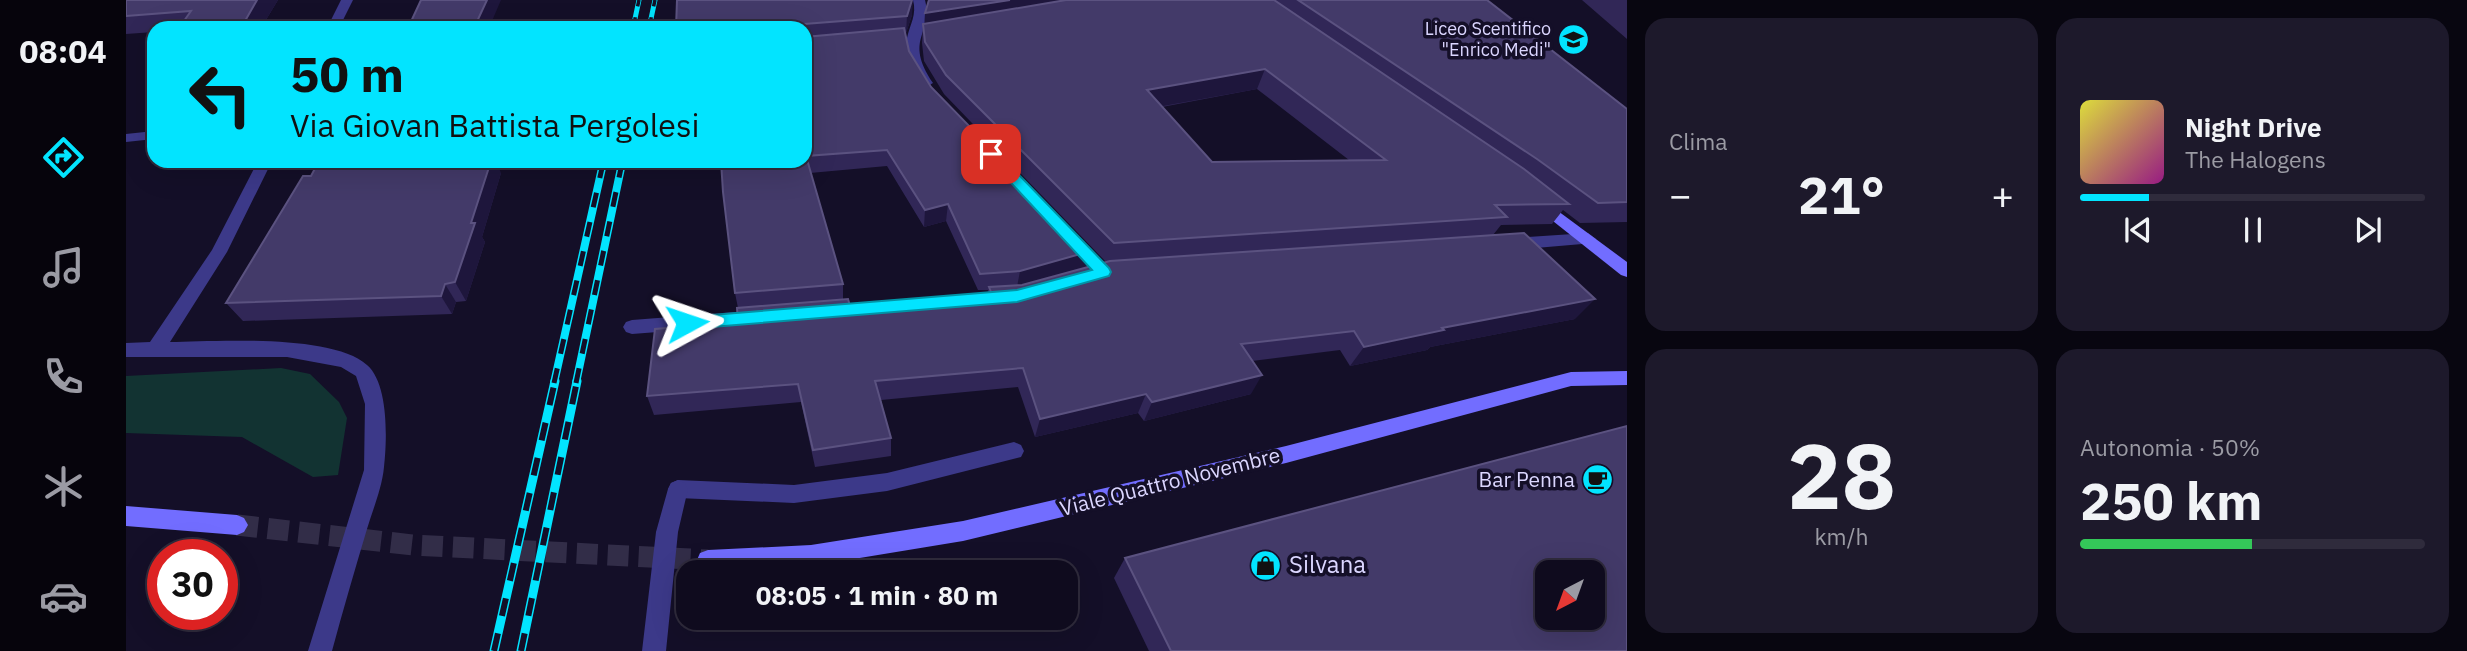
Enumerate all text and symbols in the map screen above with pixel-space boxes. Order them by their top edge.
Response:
place label: Liceo Scentifico "Enrico Medi" [1425,17,1551,61]
school or university icon: Liceo Scentifico "Enrico Medi" [1557,22,1591,56]
text: 08:04 [19,30,107,72]
text: 50 m [290,42,404,105]
icon: left [175,49,266,140]
text: Via Giovan Battista Pergolesi [290,104,700,146]
text: Night Drive [2185,110,2322,144]
pin [961,124,1021,184]
text: Clima [1669,126,1728,156]
icon: directions [39,133,88,182]
icon: arrive [972,135,1010,173]
text: The Halogens [2185,144,2326,174]
text: 21° [1798,161,1885,228]
text: − [1669,170,1692,219]
text: + [1991,170,2014,219]
icon: previous [2119,211,2157,249]
icon: pause [2234,211,2272,249]
icon: next [2349,211,2387,249]
icon: music [39,243,88,292]
position arrow [650,286,724,360]
icon: phone [39,352,88,401]
text: 28 [1787,416,1896,534]
text: Autonomia · 50% [2080,432,2260,462]
street label: Viale Quattro Novembre [1057,440,1283,522]
icon: climate [39,462,88,511]
cafe icon: Bar Penna [1581,463,1615,497]
place label: Bar Penna [1479,465,1575,493]
text: 250 km [2080,467,2262,534]
text: km/h [1814,521,1869,551]
speed limit sign: 30 [147,539,238,630]
shop icon: Silvana [1249,548,1283,582]
place label: Silvana [1289,548,1366,580]
north arrow [1535,560,1605,630]
map controls [1535,560,1605,630]
icon: car [39,572,88,621]
text: 08:05 · 1 min · 80 m [756,578,998,612]

